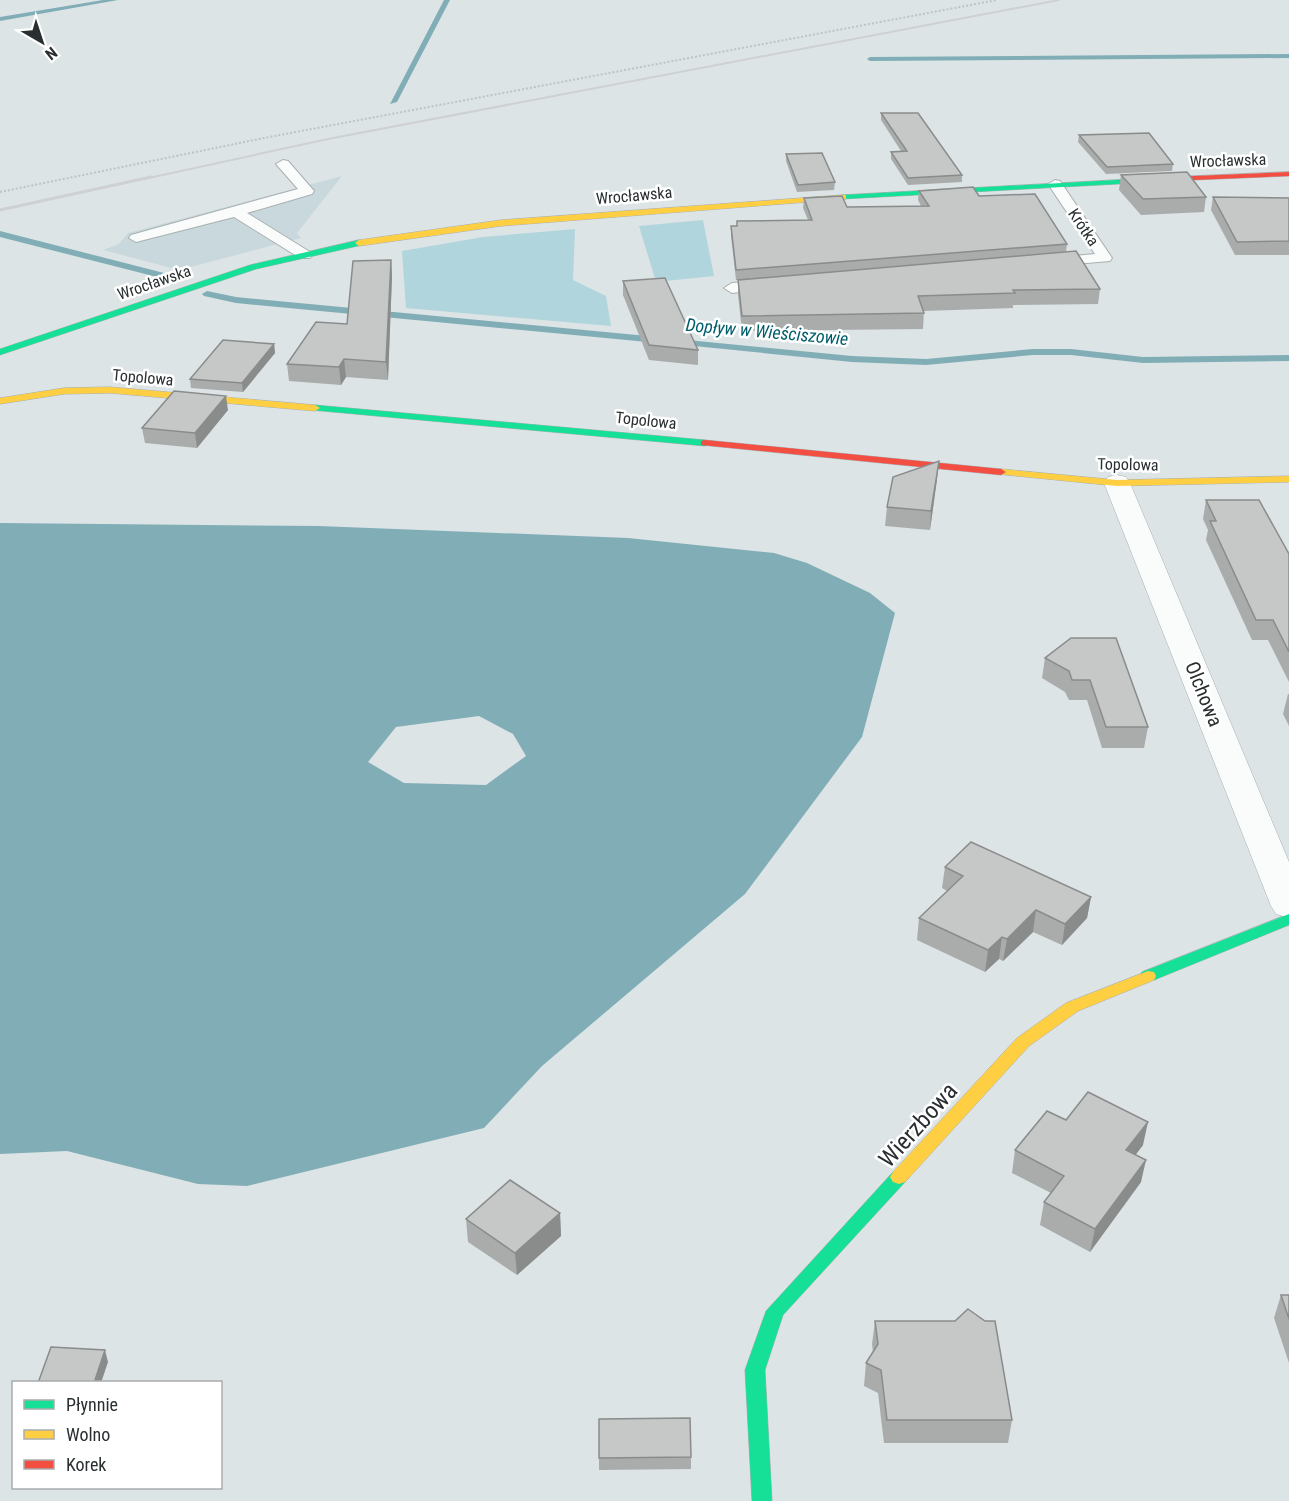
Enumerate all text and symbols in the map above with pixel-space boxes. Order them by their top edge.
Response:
north arrow [12,12,72,72]
text: N [41,43,61,64]
street label: Wrocławska [1190,150,1267,171]
street label: Wrocławska [595,183,673,208]
street label: Krótka [1064,205,1103,250]
street label: Wrocławska [115,261,193,304]
water label: Dopływ w Wieściszowie [685,314,849,349]
street label: Topolowa [112,365,174,390]
street label: Topolowa [614,408,677,433]
street label: Topolowa [1097,454,1159,475]
street label: Olchowa [1180,658,1228,730]
street label: Wierzbowa [873,1077,963,1173]
legend [12,1381,222,1489]
text: Płynnie [66,1394,118,1415]
text: Wolno [66,1424,110,1445]
text: Korek [66,1454,106,1475]

